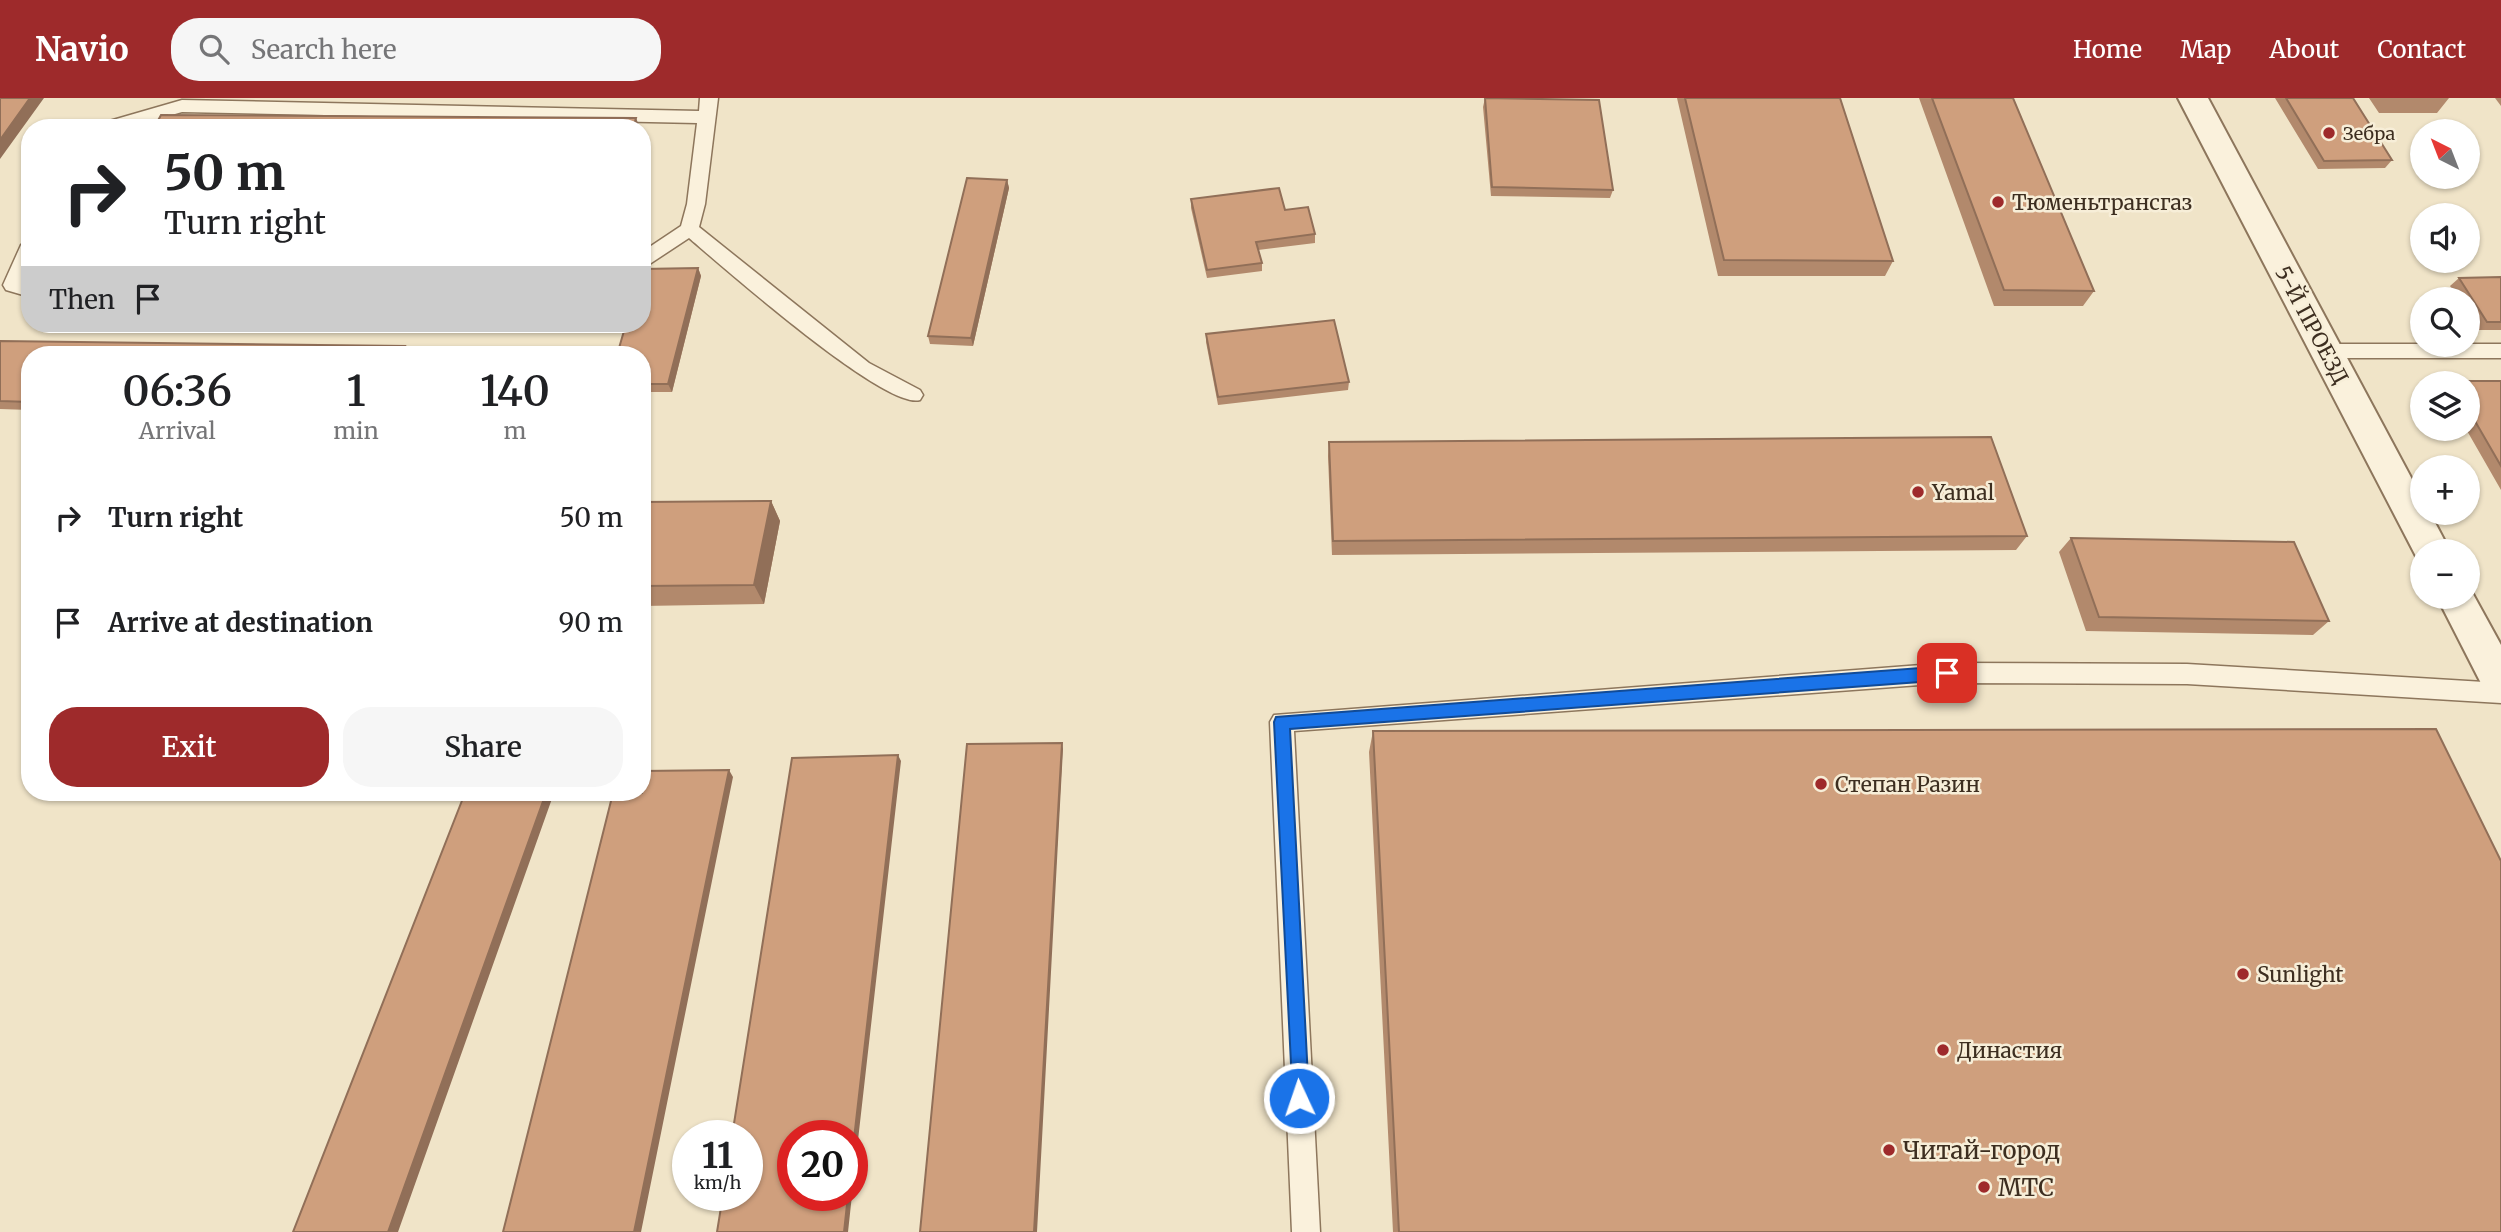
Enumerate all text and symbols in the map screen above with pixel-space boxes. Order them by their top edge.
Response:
search box [171,18,661,81]
text: Navio [35,29,129,70]
icon: search [195,30,233,68]
text: Search here [251,33,396,66]
text: Home [2073,34,2142,65]
text: Map [2180,34,2231,65]
text: About [2269,34,2339,65]
text: Contact [2377,34,2466,65]
north arrow [2410,119,2480,189]
map controls [2410,119,2480,609]
place label: Зебра [2343,122,2395,145]
marker: Зебра [2321,125,2337,141]
text: 50 m [164,142,285,203]
icon: right [49,147,140,238]
place label: Тюменьтрансгаз [2012,189,2192,216]
marker: Тюменьтрансгаз [1990,194,2006,210]
text: Turn right [164,203,326,243]
button: sound [2410,203,2480,273]
street label: 5-Й ПРОЕЗД [2270,261,2354,389]
icon: arrive [129,280,167,318]
text: Then [49,283,115,316]
button: search [2410,287,2480,357]
text: 06:36 [122,365,232,417]
text: 1 [346,365,366,417]
text: 140 [480,365,550,417]
button: layers [2410,371,2480,441]
text: Arrival [139,416,216,445]
text: min [333,416,379,445]
text: m [503,416,526,445]
button: + [2410,455,2480,525]
place label: Yamal [1931,479,1995,506]
marker: Yamal [1910,484,1926,500]
icon: right [49,499,87,537]
text: Turn right [108,501,243,534]
text: 50 m [559,501,623,534]
button: − [2410,539,2480,609]
icon: arrive [49,604,87,642]
text: Arrive at destination [108,606,373,639]
text: 90 m [559,606,623,639]
pin [1917,643,1977,703]
icon: arrive [1928,654,1966,692]
button: Exit [49,707,329,787]
button: Share [343,707,623,787]
place label: Степан Разин [1835,771,1980,798]
marker: Степан Разин [1813,776,1829,792]
place label: Sunlight [2257,961,2343,988]
marker: Sunlight [2235,966,2251,982]
place label: Династия [1957,1037,2062,1064]
marker: Династия [1935,1042,1951,1058]
position arrow [1262,1061,1336,1135]
speed limit sign: 20 [777,1120,868,1211]
text: 11 [702,1134,733,1178]
place label: Читай-город [1903,1135,2060,1166]
marker: Читай-город [1881,1142,1897,1158]
text: km/h [694,1171,741,1194]
place label: МТС [1998,1172,2054,1203]
marker: МТС [1976,1179,1992,1195]

